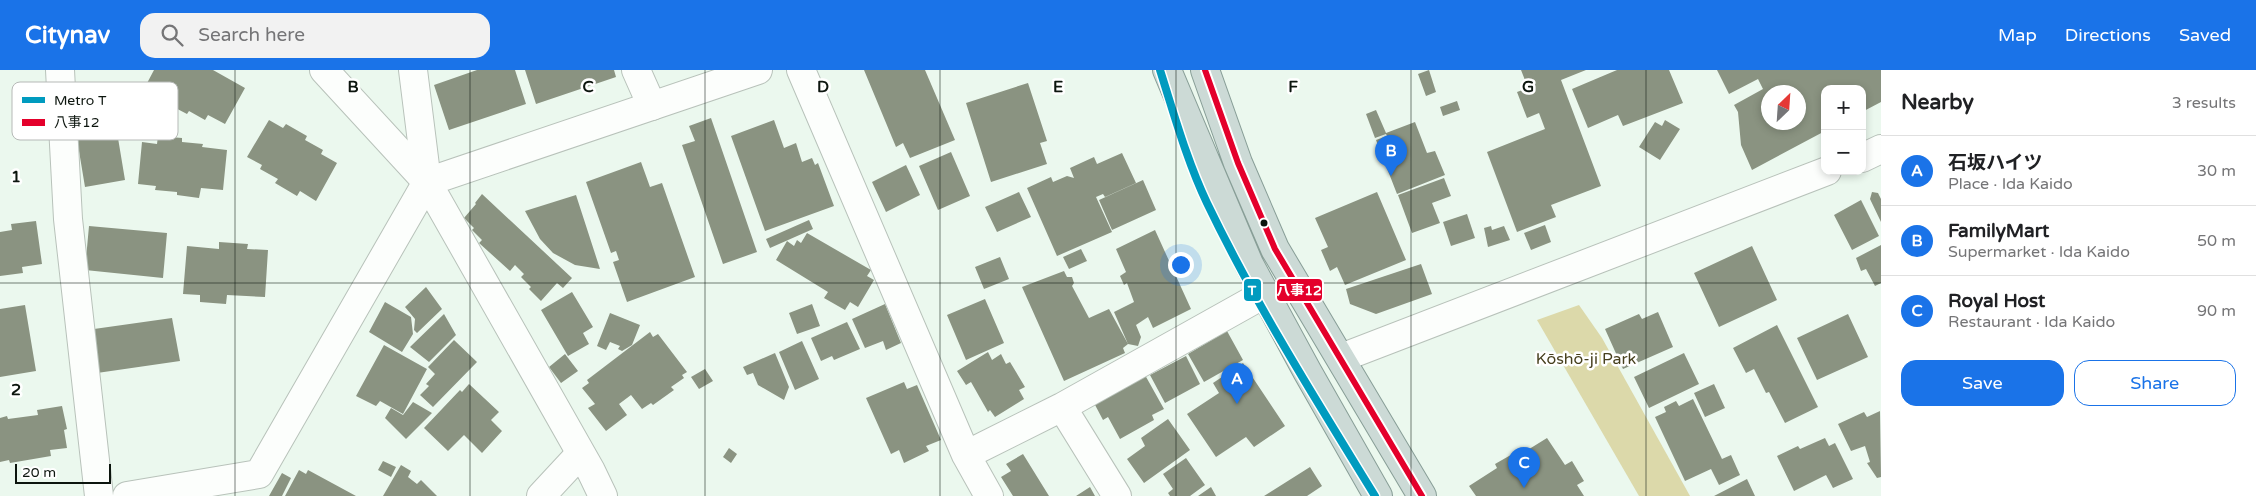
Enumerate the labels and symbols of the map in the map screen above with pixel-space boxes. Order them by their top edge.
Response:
text: B [347,77,359,97]
text: C [582,77,594,97]
text: D [817,77,829,97]
text: E [1053,77,1063,97]
text: F [1288,77,1298,97]
text: G [1522,77,1534,97]
legend [12,82,178,140]
north arrow [1761,85,1806,130]
text: Metro T [54,92,107,109]
text: 八事12 [54,114,100,131]
pin: B [1375,135,1407,176]
text: 1 [11,167,21,187]
unlabelled marker [1259,218,1269,228]
your location [1168,252,1194,278]
line badge: T [1243,278,1262,302]
line badge: 八事12 [1276,278,1323,302]
text: T [1247,282,1257,299]
text: 八事12 [1276,282,1322,299]
park label: Kōshō-ji Park [1536,349,1637,369]
pin: A [1221,363,1253,404]
text: 2 [11,380,21,400]
pin: C [1508,447,1540,488]
scale bar [15,461,111,484]

